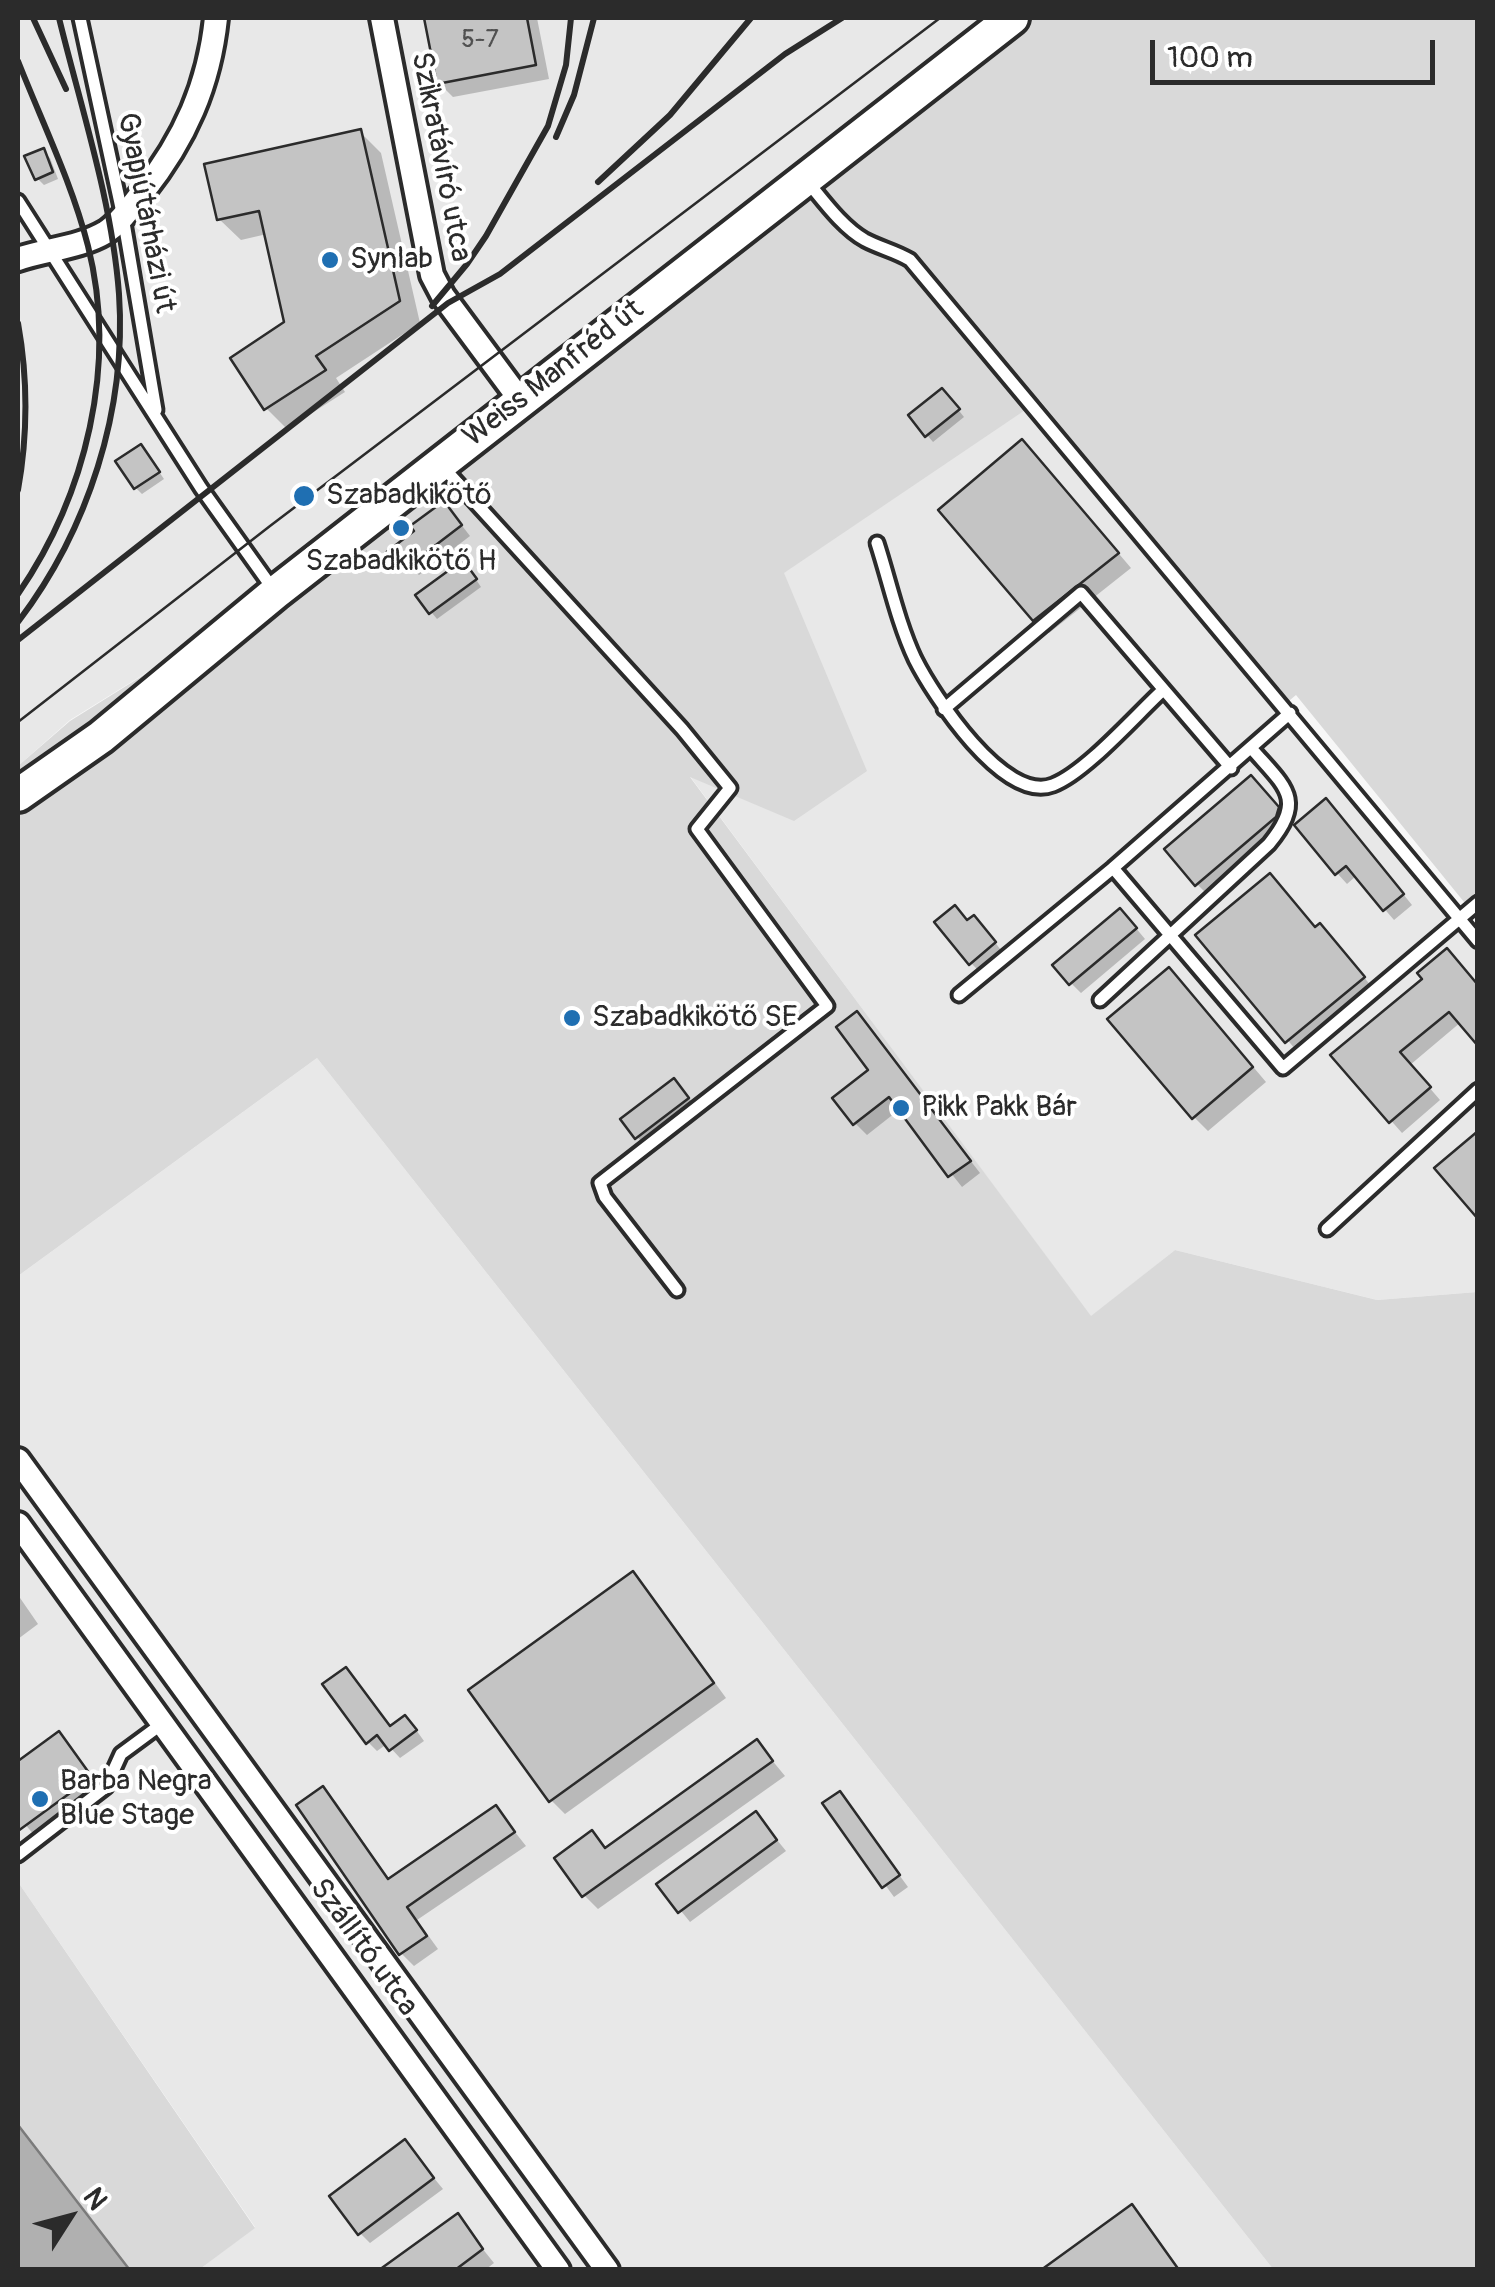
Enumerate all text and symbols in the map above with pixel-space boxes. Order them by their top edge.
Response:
scale bar [1155,20,1440,82]
house number: 5-7 [461,26,499,56]
text: 100 m [1167,39,1253,76]
street label: Szikratávíró utca [402,49,478,265]
street label: Gyapjútárházi út [108,110,182,316]
place label: Synlab [350,242,433,278]
marker: Synlab [319,249,341,271]
street label: Weiss Manfréd út [457,293,651,455]
place label: Szabadkikötő [326,478,492,514]
marker: Szabadkikötő [291,483,317,509]
marker: Szabadkikötő H [390,517,412,539]
place label: Szabadkikötő H [305,544,497,580]
place label: Szabadkikötő SE [592,1000,797,1036]
marker: Szabadkikötő SE [561,1007,583,1029]
place label: Pikk Pakk Bár [921,1090,1077,1126]
marker: Pikk Pakk Bár [890,1097,912,1119]
place label: Barba Negra Blue Stage [60,1764,212,1834]
marker: Barba Negra Blue Stage [29,1788,51,1810]
street label: Szállító utca [301,1872,425,2024]
north arrow [20,2167,120,2267]
text: N [75,2181,114,2217]

